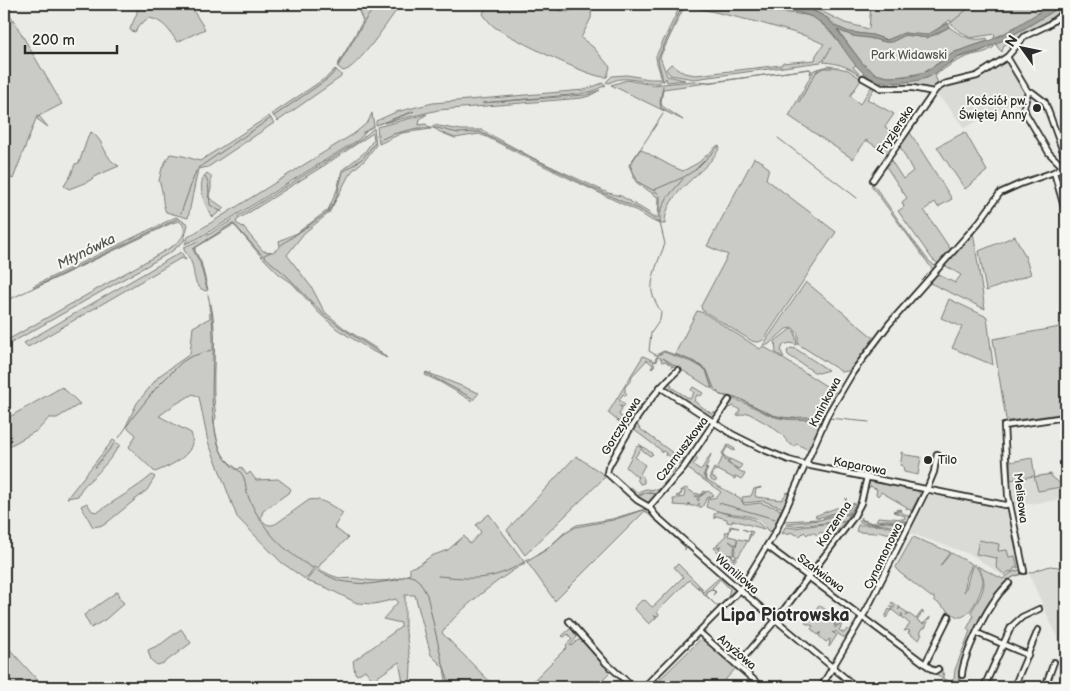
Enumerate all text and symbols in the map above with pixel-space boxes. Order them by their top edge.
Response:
scale bar [25,22,118,54]
north arrow [998,22,1048,72]
text: 200 m [32,31,75,50]
text: N [1002,32,1022,50]
park label: Park Widawski [871,48,947,63]
place label: Kościół pw. Świętej Anny [959,94,1028,123]
marker: Kościół pw. Świętej Anny [1031,102,1043,114]
street label: Fryzjerska [874,103,917,158]
water label: Młynówka [54,230,118,273]
street label: Kminkowa [806,375,845,430]
street label: Gorczycowa [598,394,645,458]
street label: Czarnuszkowa [653,414,712,485]
place label: Tilo [938,453,957,468]
street label: Kaparowa [832,454,888,479]
marker: Tilo [922,454,934,466]
street label: Melisowa [1010,472,1031,524]
street label: Korzenna [814,498,855,550]
street label: Cynamonowa [861,520,906,592]
street label: Waniliowa [712,551,762,598]
street label: Szałwiowa [794,551,848,596]
district label: Lipa Piotrowska [720,605,850,626]
street label: Anyżowa [714,631,759,673]

